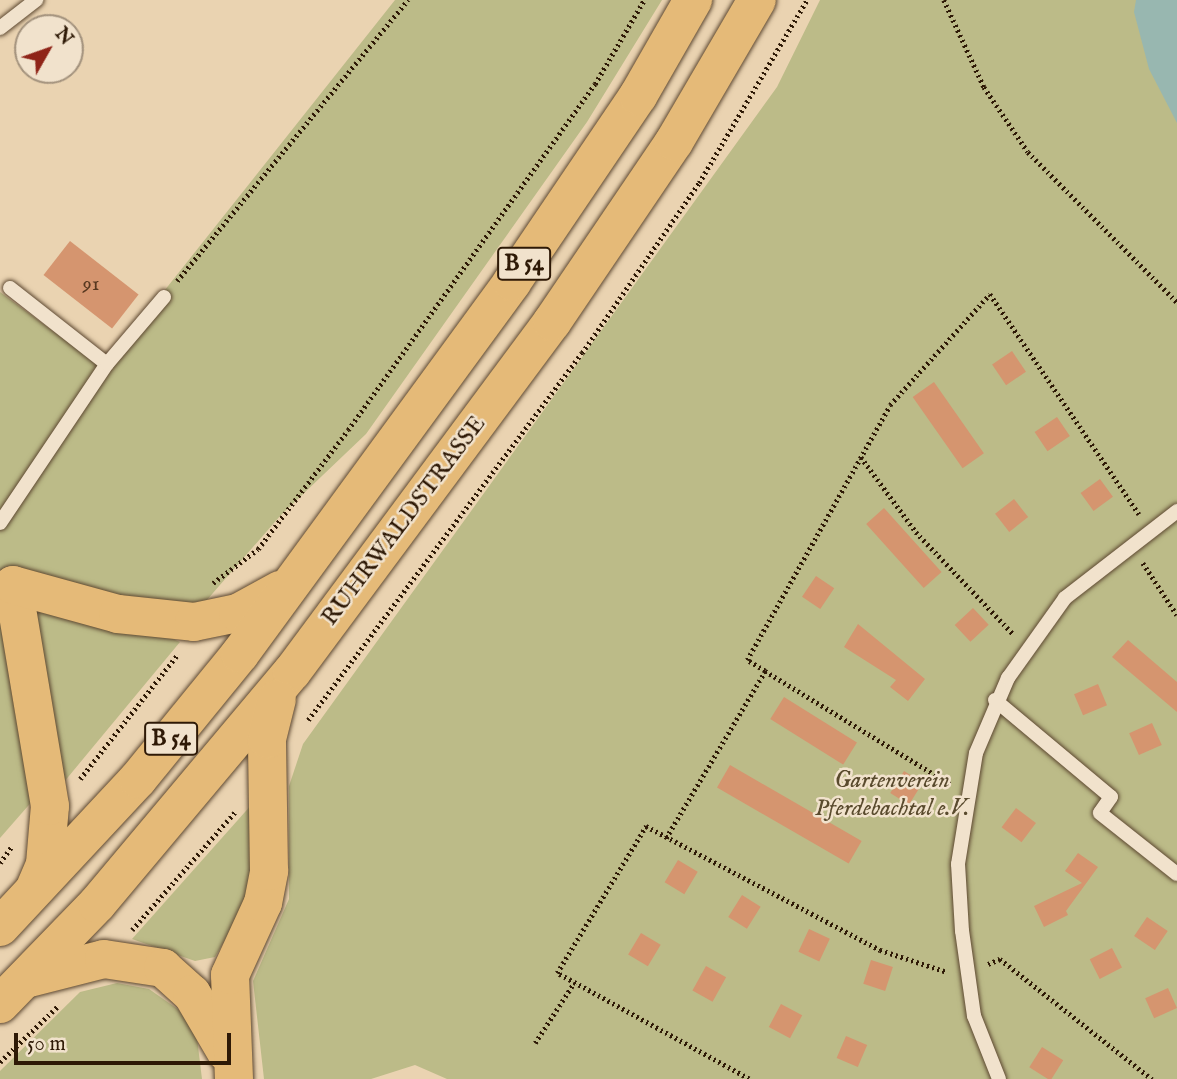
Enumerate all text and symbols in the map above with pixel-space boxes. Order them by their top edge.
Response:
north arrow [14,14,84,84]
text: N [49,23,78,51]
road number: B 54 [496,244,552,284]
house number: 91 [83,272,99,298]
street label: RUHRWALDSTRASSE [316,410,492,632]
road number: B 54 [143,720,199,758]
park label: Gartenverein Pferdebachtal e.V. [815,767,969,823]
scale bar [18,1020,234,1064]
text: 50 m [27,1031,66,1058]

